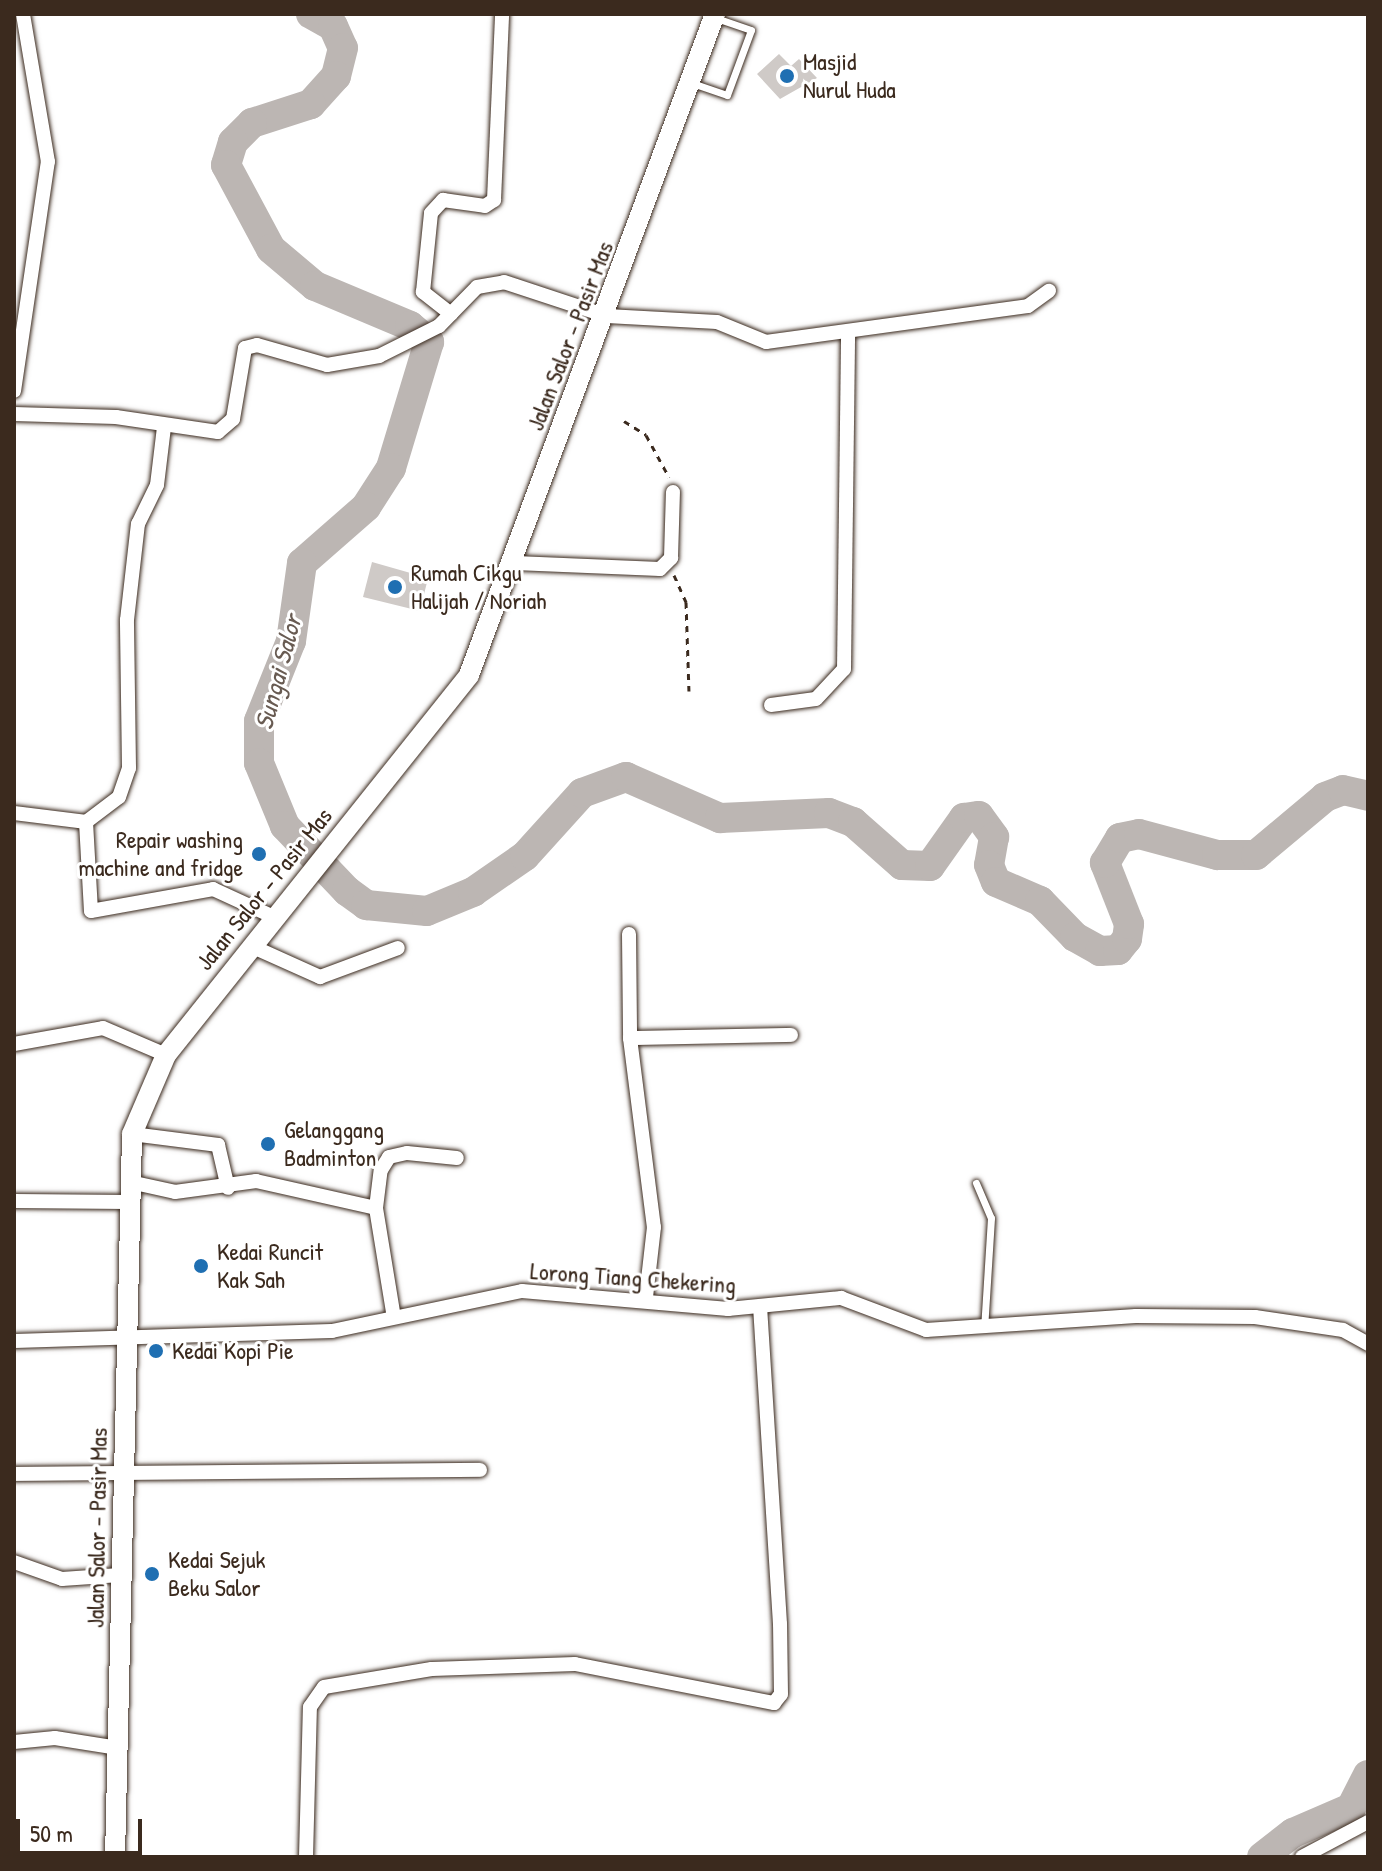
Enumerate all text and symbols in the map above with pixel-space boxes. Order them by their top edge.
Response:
place label: Masjid Nurul Huda [803,48,896,104]
marker: Masjid Nurul Huda [778,67,796,85]
street label: Jalan Salor - Pasir Mas [521,237,619,435]
place label: Rumah Cikgu Halijah / Noriah [411,559,546,615]
marker: Rumah Cikgu Halijah / Noriah [386,578,404,596]
water label: Sungai Salor [248,611,308,733]
street label: Jalan Salor - Pasir Mas [190,802,338,976]
place label: Repair washing machine and fridge [79,826,243,882]
marker: Repair washing machine and fridge [250,845,268,863]
place label: Gelanggang Badminton [284,1116,384,1172]
marker: Gelanggang Badminton [259,1135,277,1153]
place label: Kedai Runcit Kak Sah [217,1238,323,1294]
street label: Lorong Tiang Chekering [529,1256,737,1300]
marker: Kedai Runcit Kak Sah [192,1257,210,1275]
place label: Kedai Kopi Pie [172,1337,294,1365]
marker: Kedai Kopi Pie [147,1342,165,1360]
street label: Jalan Salor - Pasir Mas [81,1428,113,1628]
place label: Kedai Sejuk Beku Salor [168,1546,266,1602]
marker: Kedai Sejuk Beku Salor [143,1565,161,1583]
scale bar [20,1803,146,1853]
text: 50 m [30,1817,73,1849]

